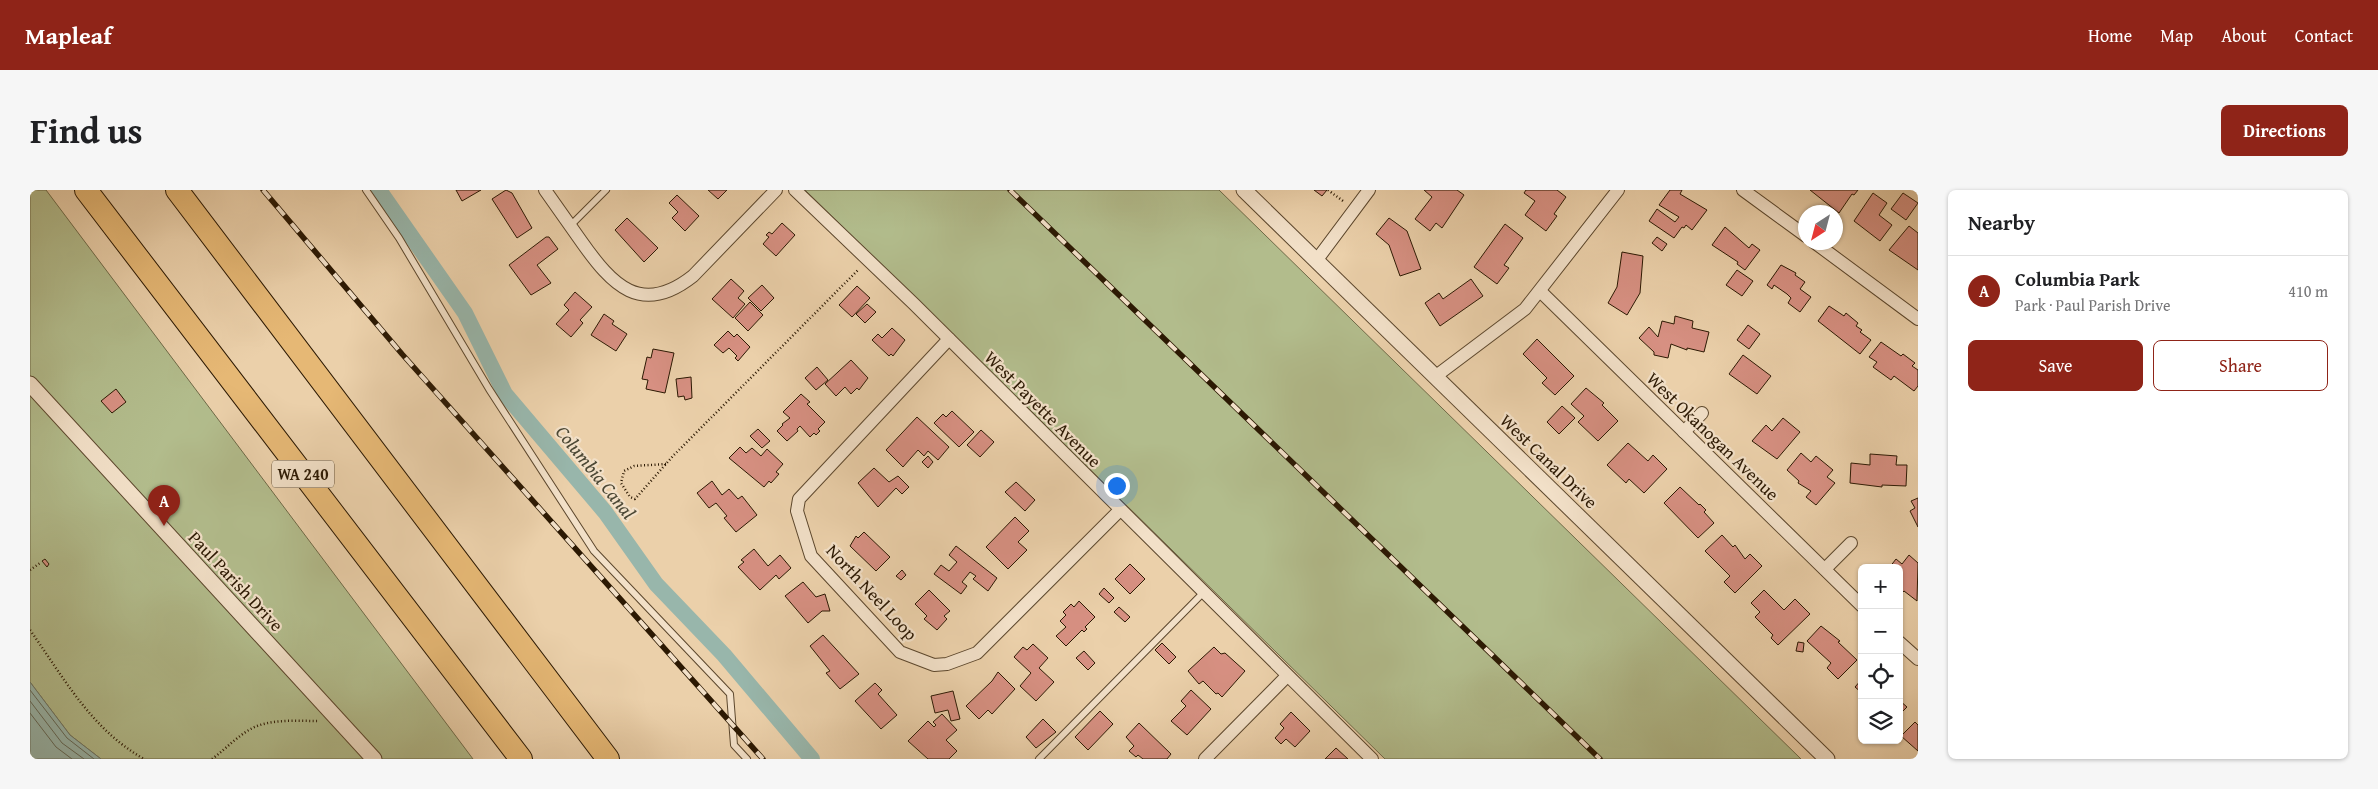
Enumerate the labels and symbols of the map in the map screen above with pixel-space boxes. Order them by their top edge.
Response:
north arrow [1798,205,1843,250]
street label: West Payette Avenue [978,344,1108,474]
street label: West Okanogan Avenue [1641,365,1785,507]
street label: West Canal Drive [1494,407,1604,515]
water label: Columbia Canal [549,419,643,525]
road number: WA 240 [272,460,334,488]
your location [1104,473,1130,499]
pin: A [148,485,180,526]
street label: Paul Parish Drive [182,525,290,637]
street label: North Neel Loop [820,538,924,647]

